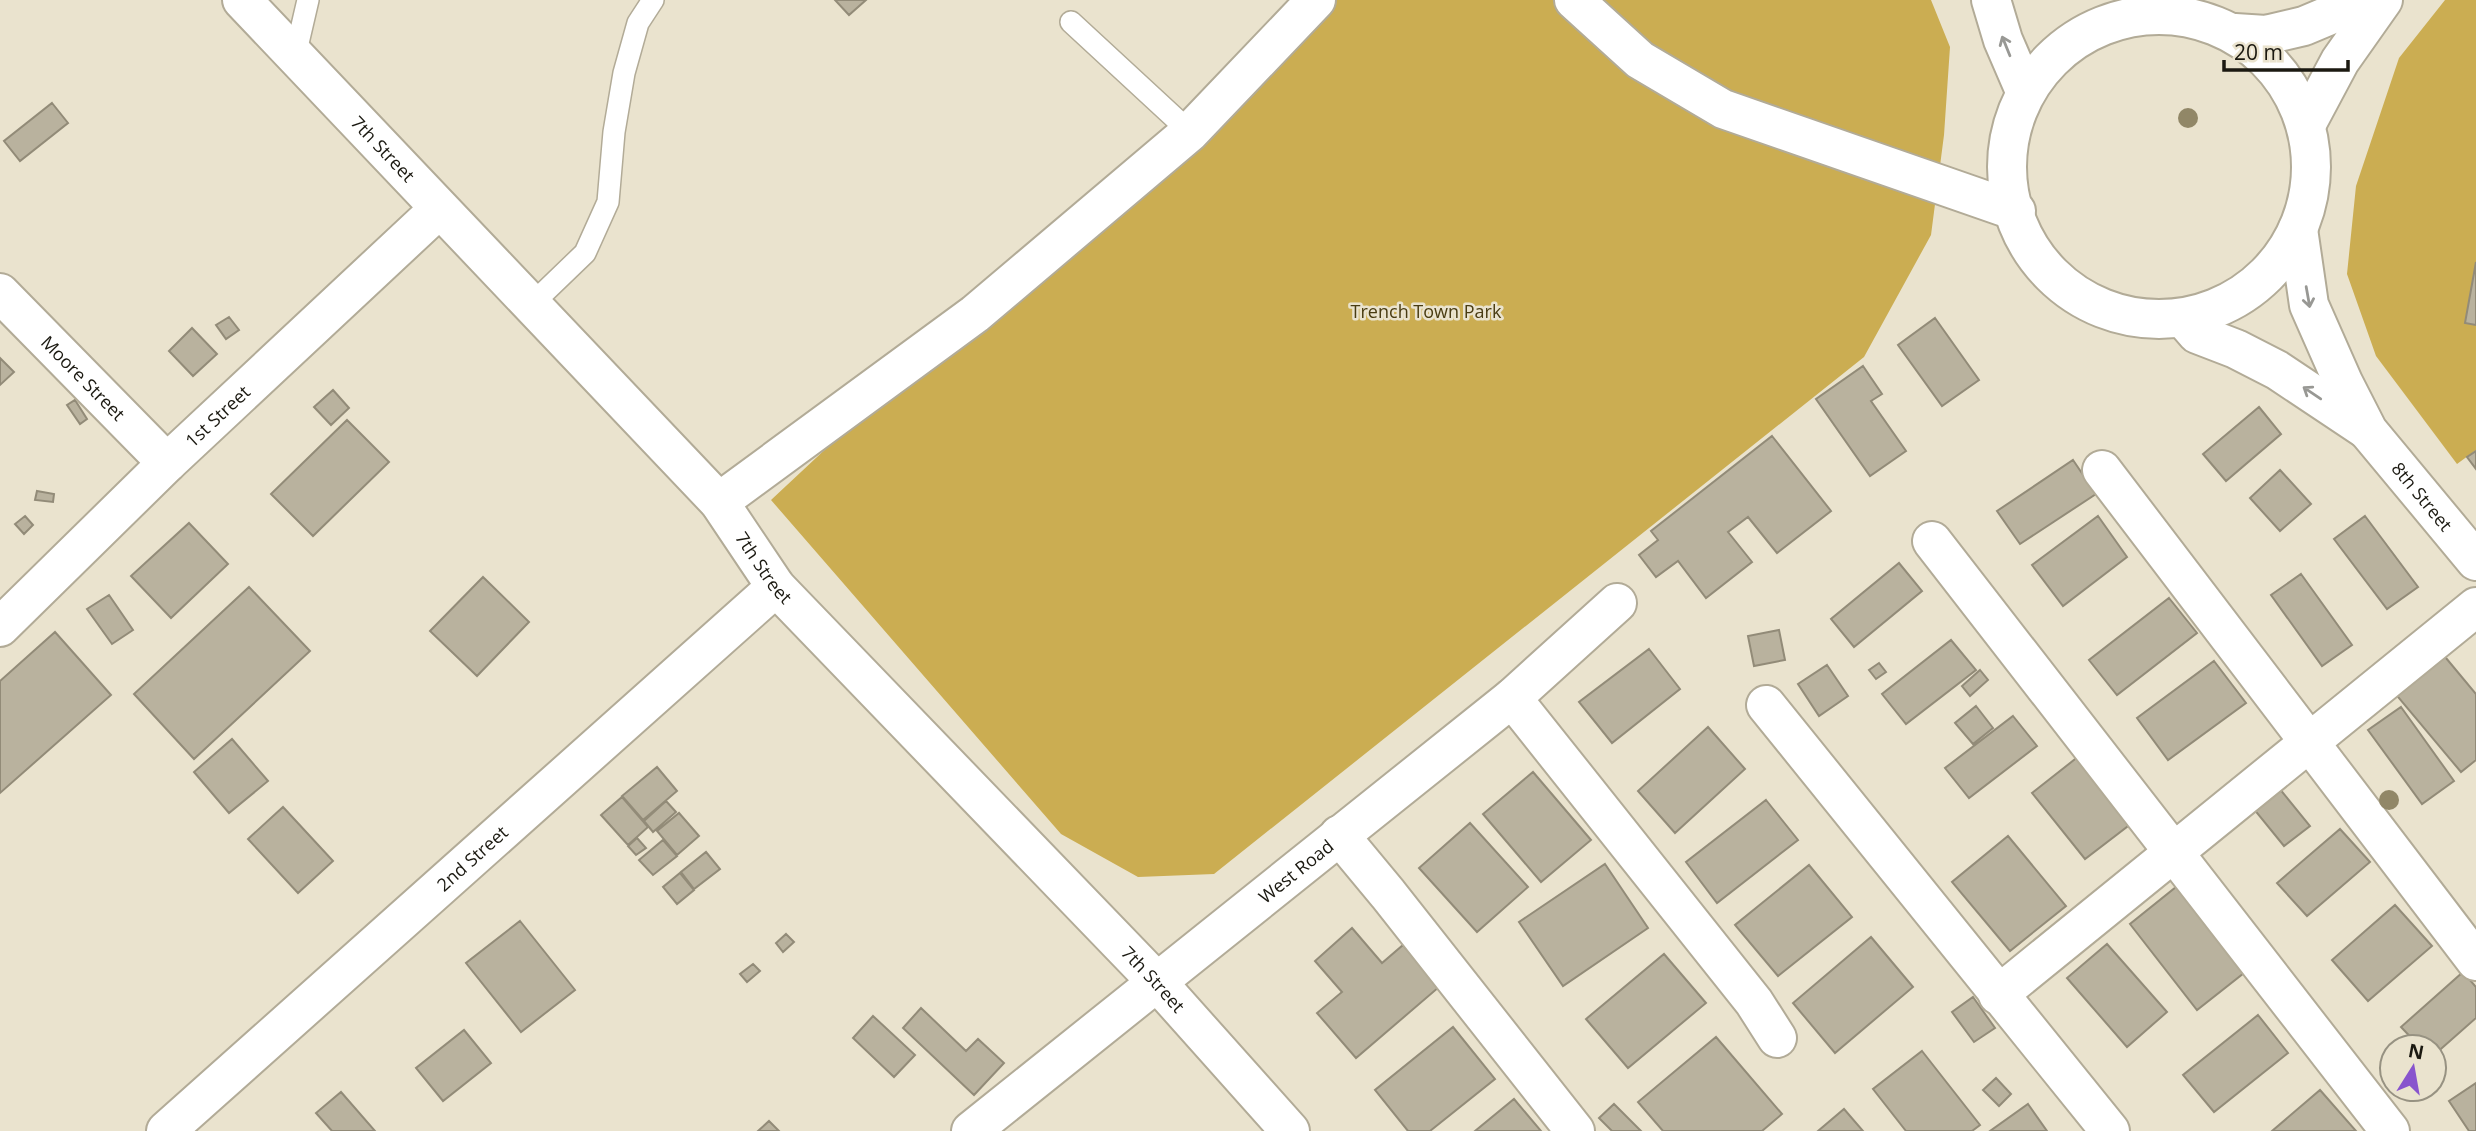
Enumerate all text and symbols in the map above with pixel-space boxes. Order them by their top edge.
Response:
scale bar [2224,28,2348,72]
one-way arrow [1998,36,2011,58]
text: 20 m [2234,38,2283,66]
street label: 7th Street [346,110,420,187]
one-way arrow [2302,285,2316,308]
park label: Trench Town Park [1351,299,1502,323]
street label: Moore Street [36,330,131,426]
street label: 1st Street [180,380,255,452]
one-way arrow [2302,386,2322,400]
street label: 8th Street [2387,457,2458,536]
street label: 7th Street [730,527,798,609]
street label: 2nd Street [431,820,513,896]
street label: West Road [1253,834,1338,908]
street label: 7th Street [1116,941,1190,1017]
north arrow [2378,1033,2448,1103]
text: N [2406,1037,2426,1066]

